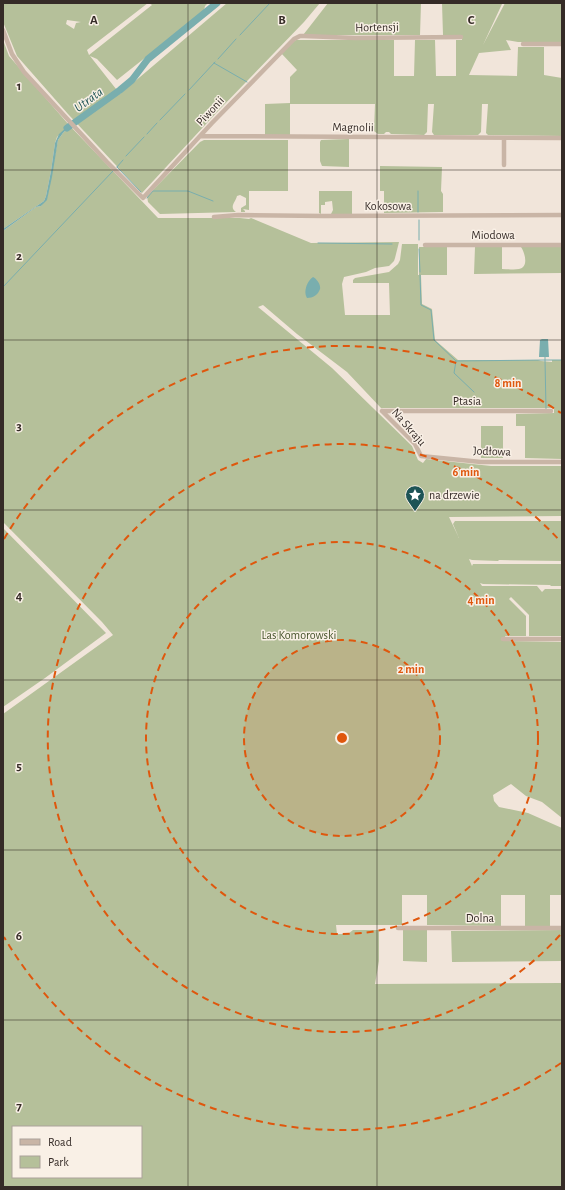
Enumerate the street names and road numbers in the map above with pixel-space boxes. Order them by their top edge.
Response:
street label: Hortensji [355,21,399,34]
street label: Piwonii [194,94,226,128]
street label: Magnolii [332,121,374,133]
street label: Kokosowa [365,200,412,212]
street label: Miodowa [471,229,515,241]
street label: Ptasia [453,395,482,407]
street label: Na Skraju [389,406,428,449]
street label: Jodłowa [473,444,512,458]
street label: Dolna [466,912,495,924]

